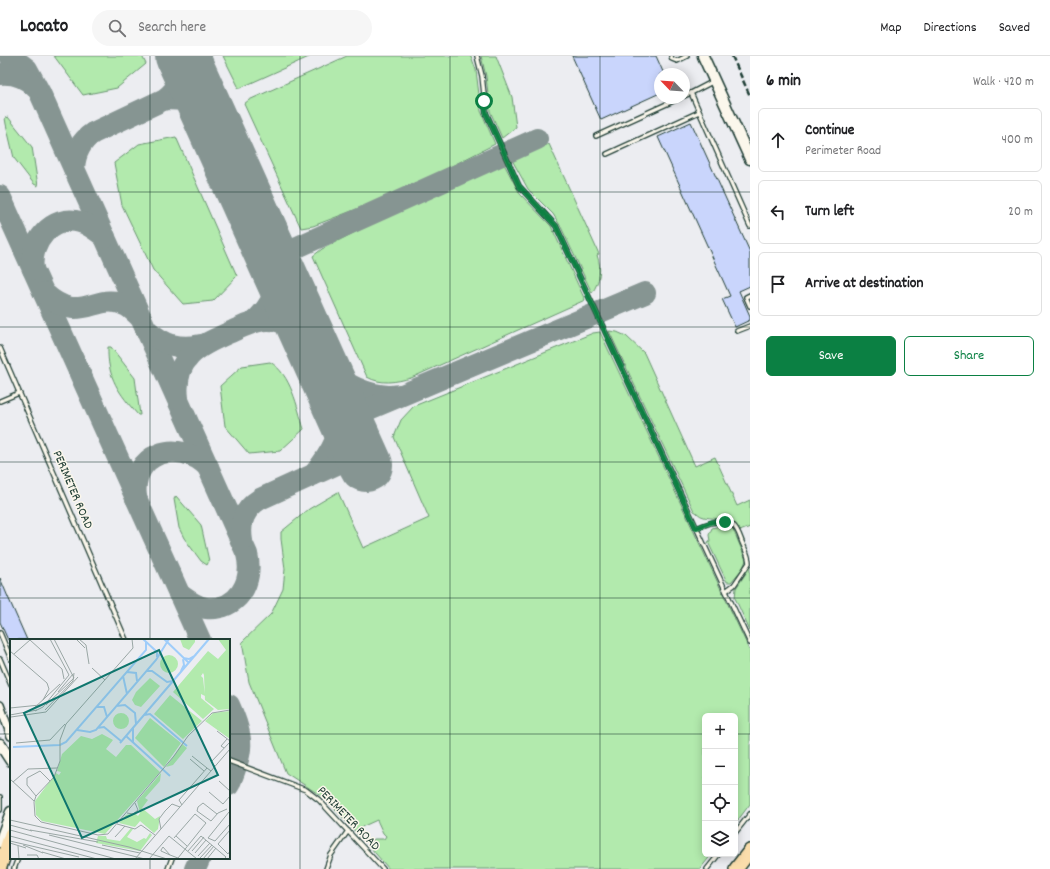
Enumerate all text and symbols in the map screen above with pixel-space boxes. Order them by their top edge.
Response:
search box [92,10,372,46]
text: Locato [20,14,68,41]
icon: search [106,17,128,39]
text: Search here [138,17,206,39]
text: Map [880,18,902,38]
text: Directions [924,18,977,38]
text: Saved [999,18,1030,38]
north arrow [654,68,690,104]
text: 6 min [766,70,801,94]
text: Walk · 420 m [973,73,1034,92]
route start [475,92,493,110]
text: Continue [805,120,854,142]
icon: ahead [767,129,789,151]
text: 400 m [1002,131,1033,150]
text: Perimeter Road [805,142,881,161]
icon: left [767,201,789,223]
text: Turn left [805,201,854,223]
text: 20 m [1008,203,1033,222]
icon: arrive [767,273,789,295]
text: Arrive at destination [805,273,923,295]
button: Save [766,336,896,376]
button: Share [904,336,1034,376]
street label: PERIMETER ROAD [47,448,97,532]
route end [716,513,734,531]
inset map [10,639,230,859]
map controls [702,713,738,857]
button: + [702,713,738,749]
button: − [702,749,738,785]
street label: PERIMETER ROAD [312,782,384,856]
button: locate [702,785,738,821]
button: layers [702,821,738,857]

